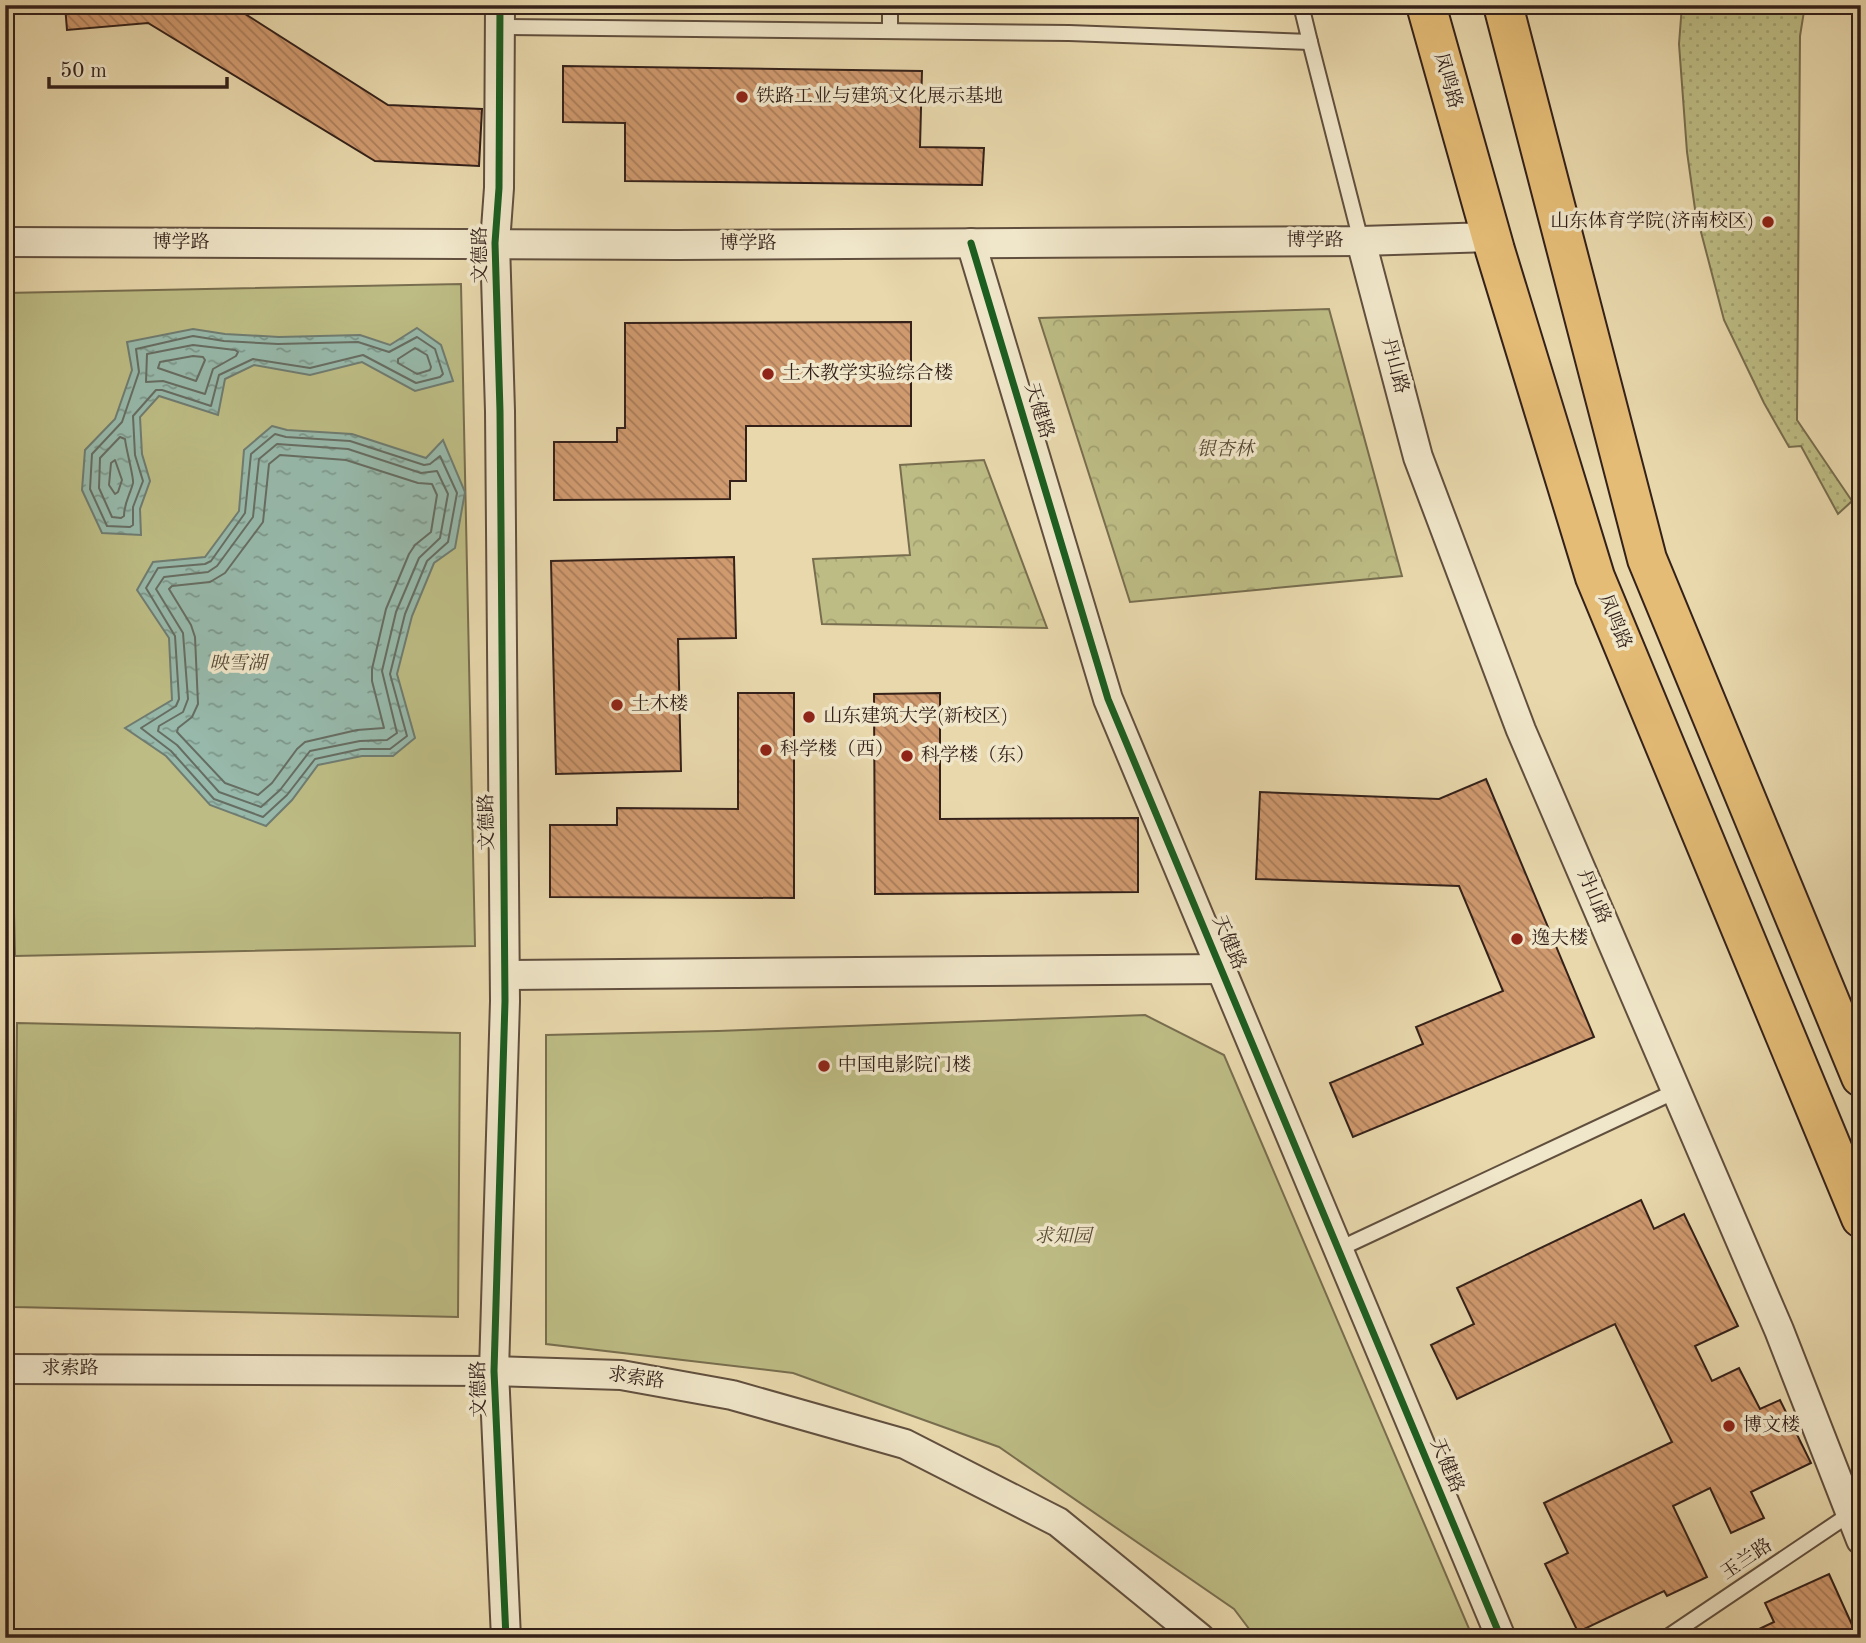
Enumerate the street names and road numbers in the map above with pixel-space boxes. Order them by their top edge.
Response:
street label: 凤鸣路 [1430,50,1466,111]
street label: 文德路 [470,226,491,284]
street label: 博学路 [1286,230,1344,251]
street label: 博学路 [152,232,210,253]
street label: 博学路 [719,233,777,254]
street label: 丹山路 [1377,335,1412,396]
street label: 天健路 [1021,380,1057,441]
street label: 凤鸣路 [1595,591,1635,652]
street label: 文德路 [476,793,498,851]
street label: 丹山路 [1573,866,1615,927]
street label: 天健路 [1208,912,1250,973]
street label: 求索路 [41,1358,99,1379]
street label: 文德路 [468,1360,490,1418]
street label: 求索路 [606,1364,666,1392]
street label: 天健路 [1426,1435,1468,1496]
street label: 玉兰路 [1717,1535,1776,1584]

